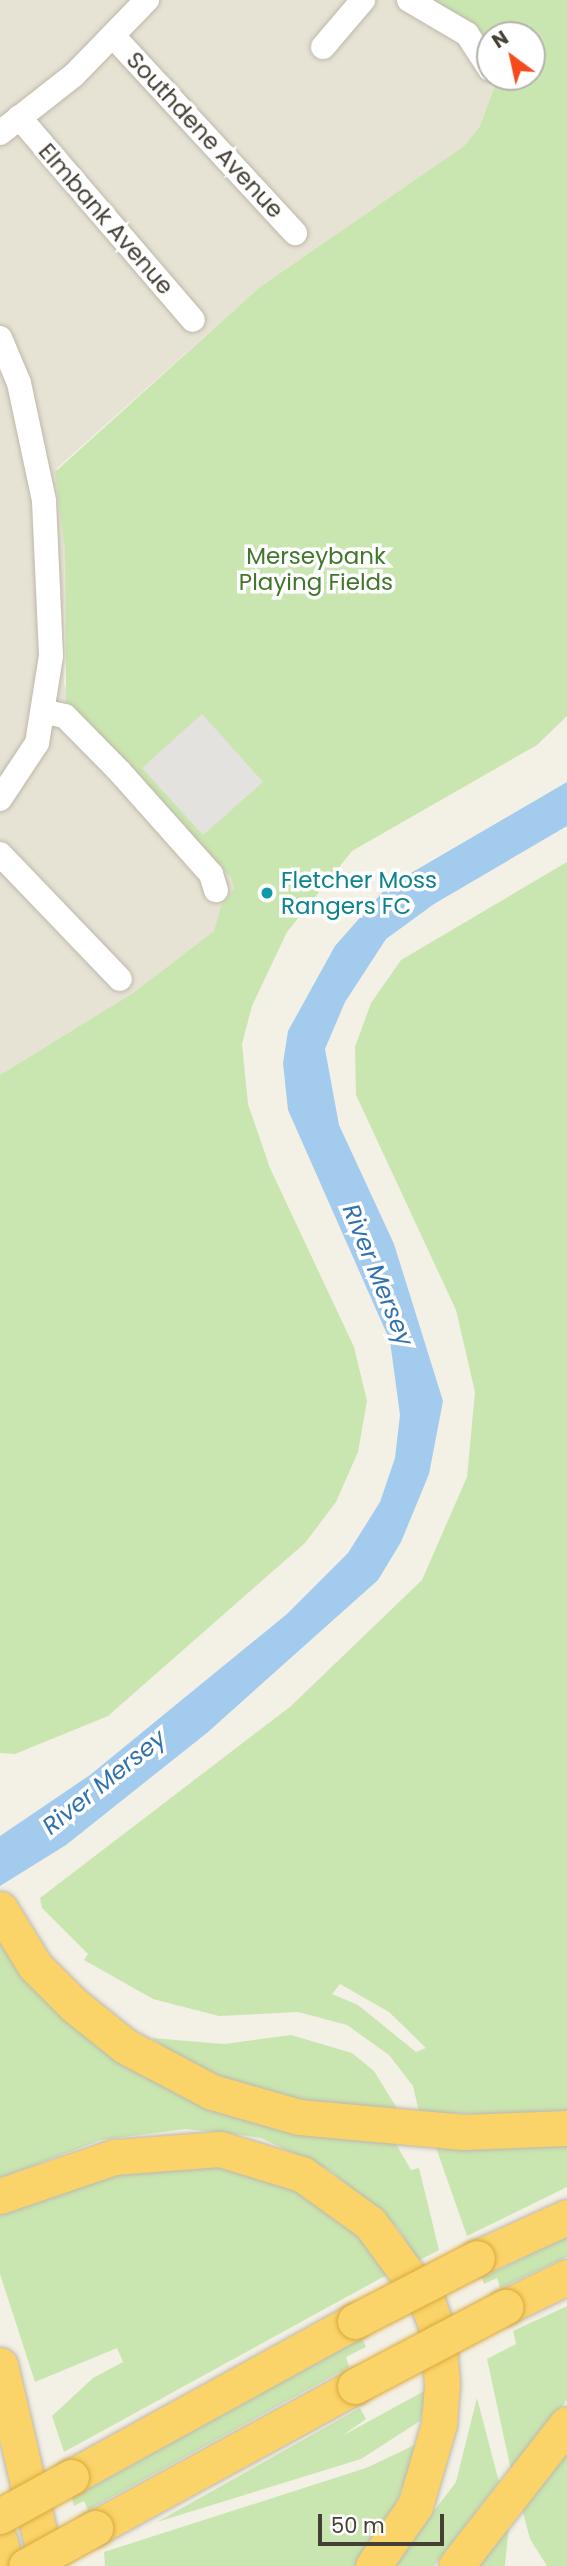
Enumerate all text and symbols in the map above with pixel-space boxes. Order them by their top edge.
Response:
north arrow [476,21,546,91]
text: N [487,24,514,55]
street label: Southdene Avenue [121,46,289,224]
street label: Elmbank Avenue [33,138,179,300]
park label: Merseybank Playing Fields [239,542,393,596]
place label: Fletcher Moss Rangers FC [281,866,437,920]
marker: Fletcher Moss Rangers FC [259,885,275,901]
water label: River Mersey [336,1200,420,1350]
water label: River Mersey [37,1723,171,1841]
scale bar [322,2500,448,2544]
text: 50 m [331,2511,385,2540]

